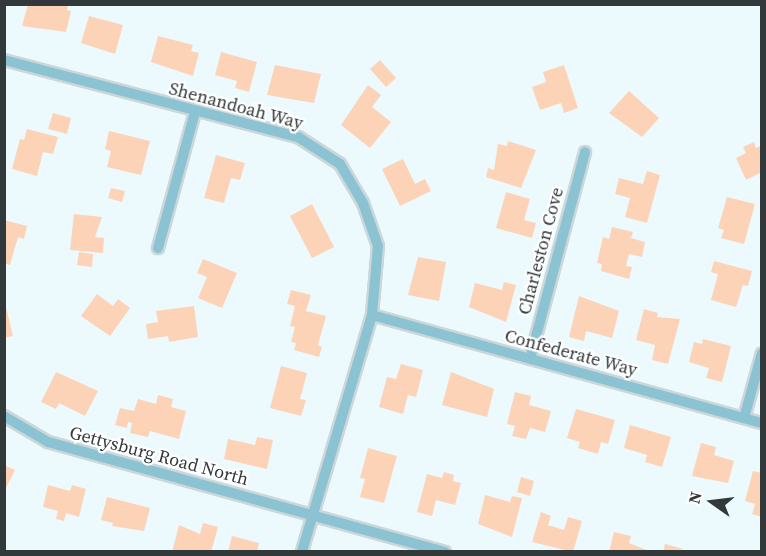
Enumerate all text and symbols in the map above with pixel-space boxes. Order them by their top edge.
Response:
street label: Shenandoah Way [166,78,306,134]
street label: Charleston Cove [514,185,568,317]
street label: Confederate Way [502,325,640,381]
street label: Gettysburg Road North [67,422,251,490]
north arrow [682,472,742,532]
text: N [682,489,707,506]

